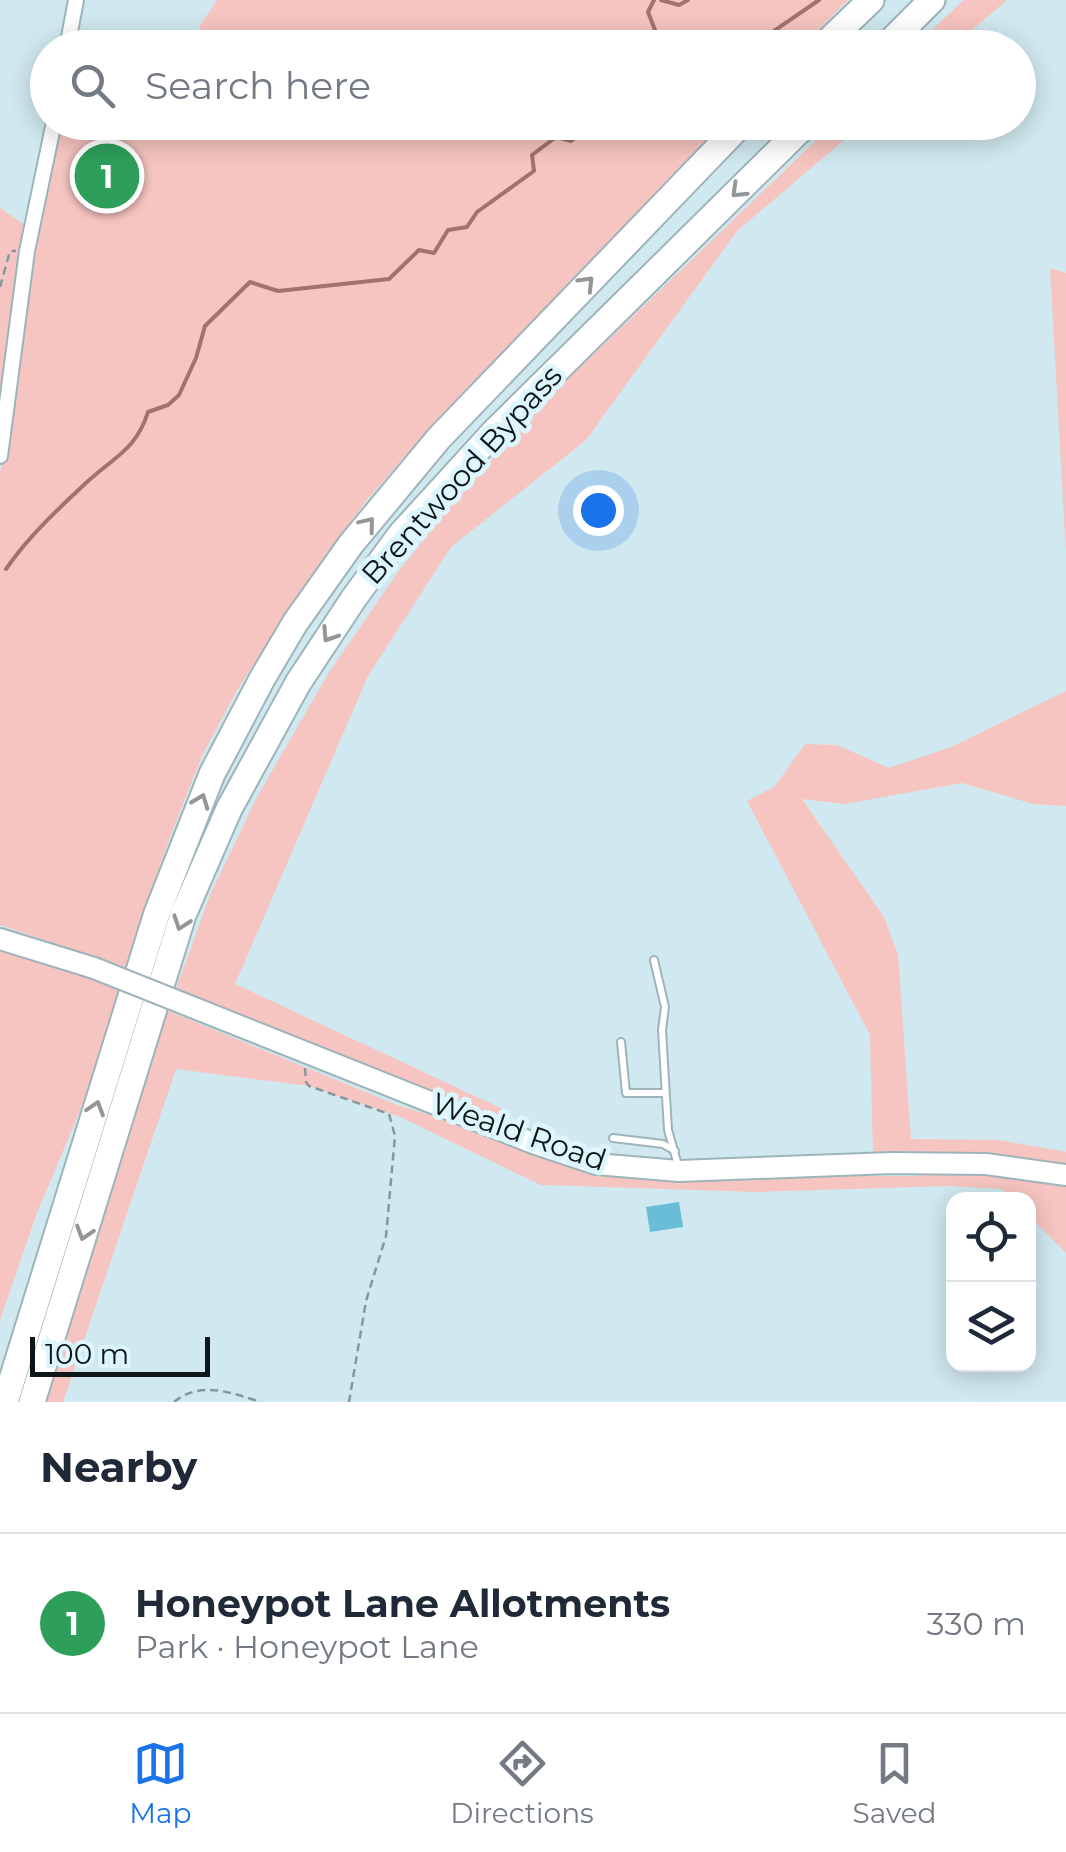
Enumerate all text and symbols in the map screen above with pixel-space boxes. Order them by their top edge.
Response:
search box [30,30,1036,140]
icon: search [65,58,120,113]
text: Search here [145,62,371,109]
pin: 1 [74,138,140,214]
one-way arrow [732,179,750,197]
one-way arrow [575,277,593,295]
street label: Brentwood Bypass [353,357,570,592]
your location [573,485,624,536]
one-way arrow [356,517,374,535]
one-way arrow [323,624,342,642]
one-way arrow [189,793,209,811]
one-way arrow [173,913,193,930]
street label: Weald Road [427,1084,611,1179]
one-way arrow [84,1101,104,1118]
map controls [946,1192,1036,1372]
button: locate [946,1192,1036,1282]
one-way arrow [75,1224,96,1241]
button: layers [946,1282,1036,1372]
scale bar [30,1332,210,1376]
text: 100 m [45,1337,129,1371]
text: Nearby [40,1441,197,1493]
text: Honeypot Lane Allotments [135,1580,670,1627]
text: 1 [66,1604,79,1643]
text: 330 m [927,1604,1026,1643]
text: Park · Honeypot Lane [135,1627,479,1666]
tab: Map [129,1736,192,1830]
tab: Directions [450,1736,594,1830]
tab: Saved [852,1736,937,1830]

